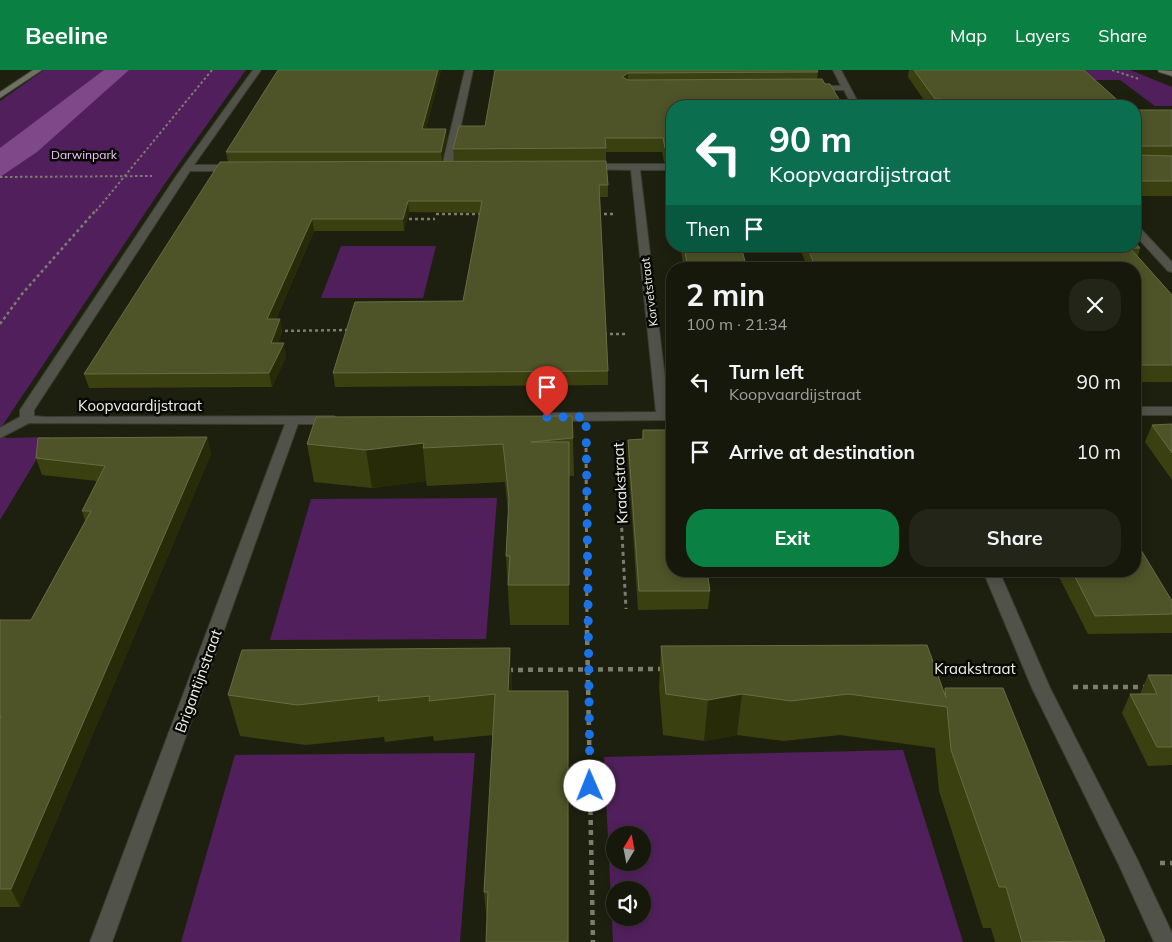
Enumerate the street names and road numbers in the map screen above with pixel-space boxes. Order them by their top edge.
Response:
street label: Korvetstraat [637,257,661,327]
street label: Koopvaardijstraat [78,396,202,415]
street label: Kraakstraat [608,442,632,524]
street label: Brigantijnstraat [171,627,225,735]
street label: Kraakstraat [934,659,1016,678]

